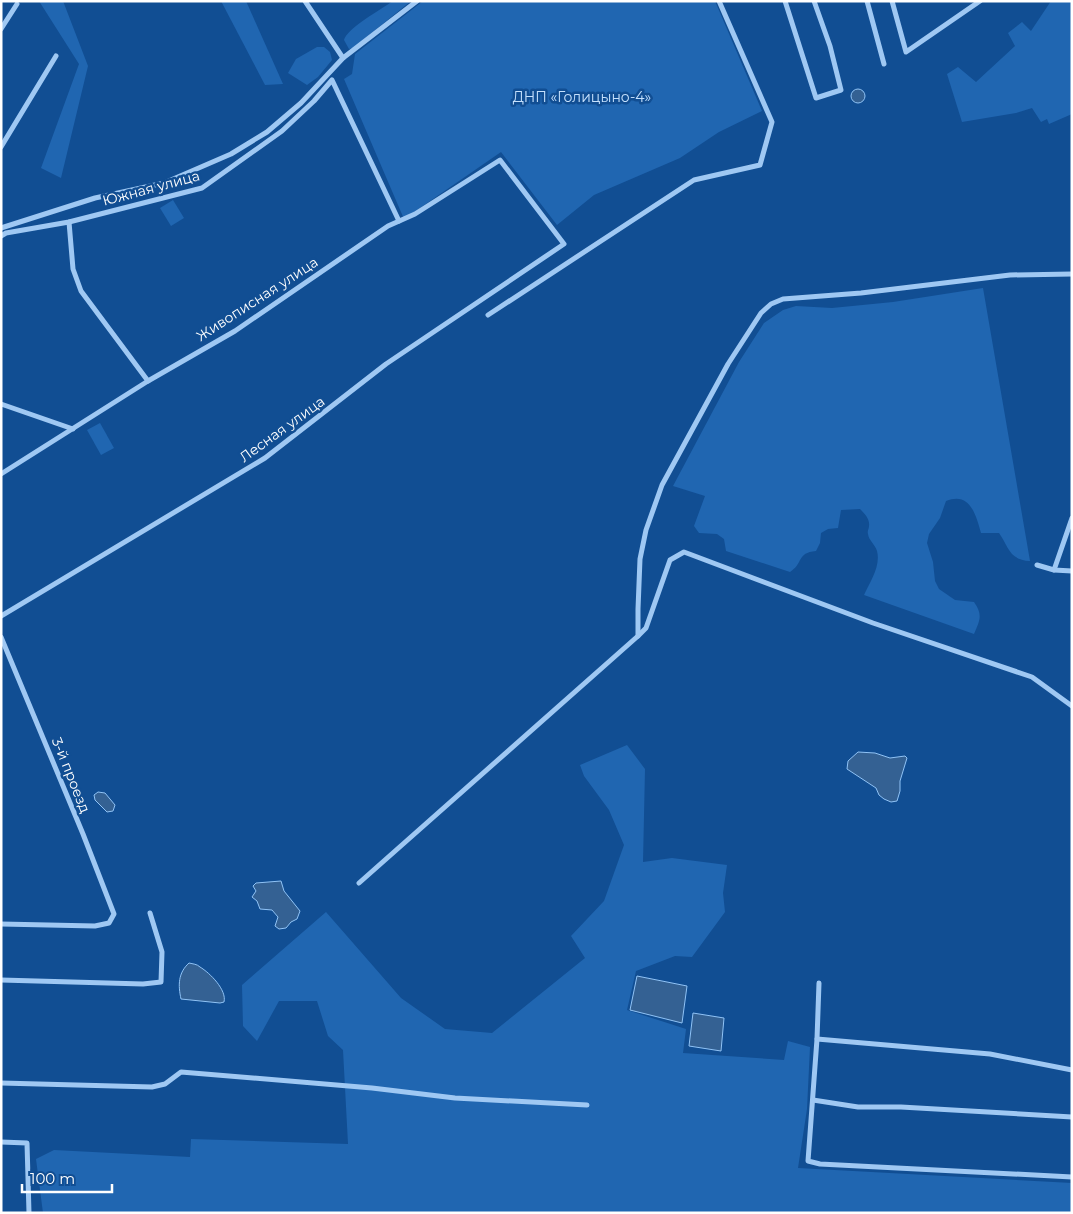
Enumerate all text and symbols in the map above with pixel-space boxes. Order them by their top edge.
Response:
park label: ДНП «Голицыно-4» [513,88,651,106]
street label: Южная улица [100,166,202,210]
street label: Живописная улица [193,253,321,345]
street label: Лесная улица [236,392,328,466]
street label: 3-й проезд [48,735,94,815]
scale bar [22,1162,112,1194]
text: 100 m [30,1169,75,1188]

